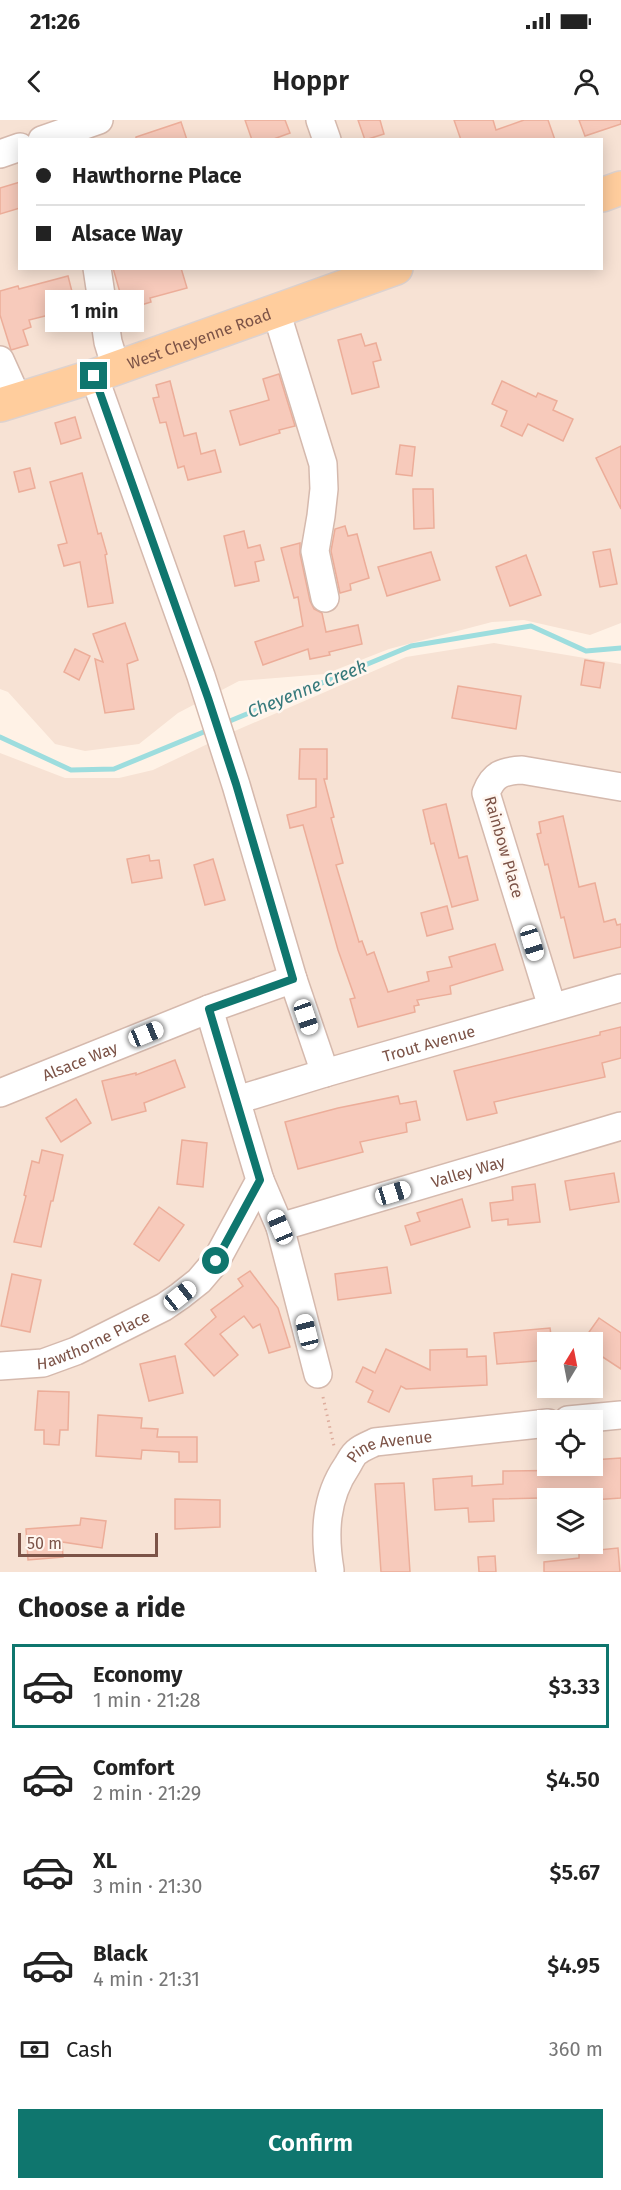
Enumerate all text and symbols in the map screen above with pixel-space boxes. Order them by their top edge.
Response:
text: 21:26 [30,8,80,35]
icon: back [18,65,51,98]
text: Hoppr [272,65,349,97]
icon: person [570,65,603,98]
text: Hawthorne Place [72,162,242,189]
text: Alsace Way [72,220,183,247]
callout: 1 min [44,289,144,331]
text: 1 min [70,299,119,323]
street label: West Cheyenne Road [125,304,274,373]
route end [80,362,107,389]
water label: Cheyenne Creek [244,655,370,723]
street label: Rainbow Place [480,794,528,900]
car [518,923,546,963]
car [292,997,320,1037]
car [126,1019,166,1049]
street label: Trout Avenue [380,1021,477,1065]
street label: Alsace Way [39,1037,120,1085]
street label: Valley Way [429,1151,507,1191]
car [373,1179,413,1207]
car [265,1207,295,1247]
route start [202,1247,229,1274]
car [160,1278,200,1314]
street label: Hawthorne Place [36,1306,153,1373]
car [294,1312,320,1352]
north arrow [537,1332,603,1398]
map controls [537,1332,603,1554]
button: locate [537,1410,603,1476]
street label: Pine Avenue [342,1426,433,1466]
button: layers [537,1488,603,1554]
scale bar [18,1530,158,1558]
text: 50 m [27,1534,62,1553]
text: Choose a ride [18,1592,185,1624]
icon: car [21,1659,75,1713]
text: Economy [93,1661,182,1688]
text: $3.33 [548,1673,600,1700]
text: 1 min · 21:28 [93,1688,201,1712]
icon: car [21,1752,75,1806]
text: Comfort [93,1754,174,1781]
text: $4.50 [546,1766,600,1793]
text: 2 min · 21:29 [93,1781,201,1805]
icon: car [21,1845,75,1899]
text: XL [93,1847,117,1874]
text: $5.67 [550,1859,600,1886]
text: 3 min · 21:30 [93,1874,202,1898]
icon: car [21,1938,75,1992]
text: Black [93,1940,148,1967]
text: $4.95 [547,1952,600,1979]
text: 4 min · 21:31 [93,1967,200,1991]
icon: cash [18,2033,51,2066]
text: Cash [66,2036,113,2063]
text: 360 m [549,2037,603,2061]
button: Confirm [18,2109,603,2178]

